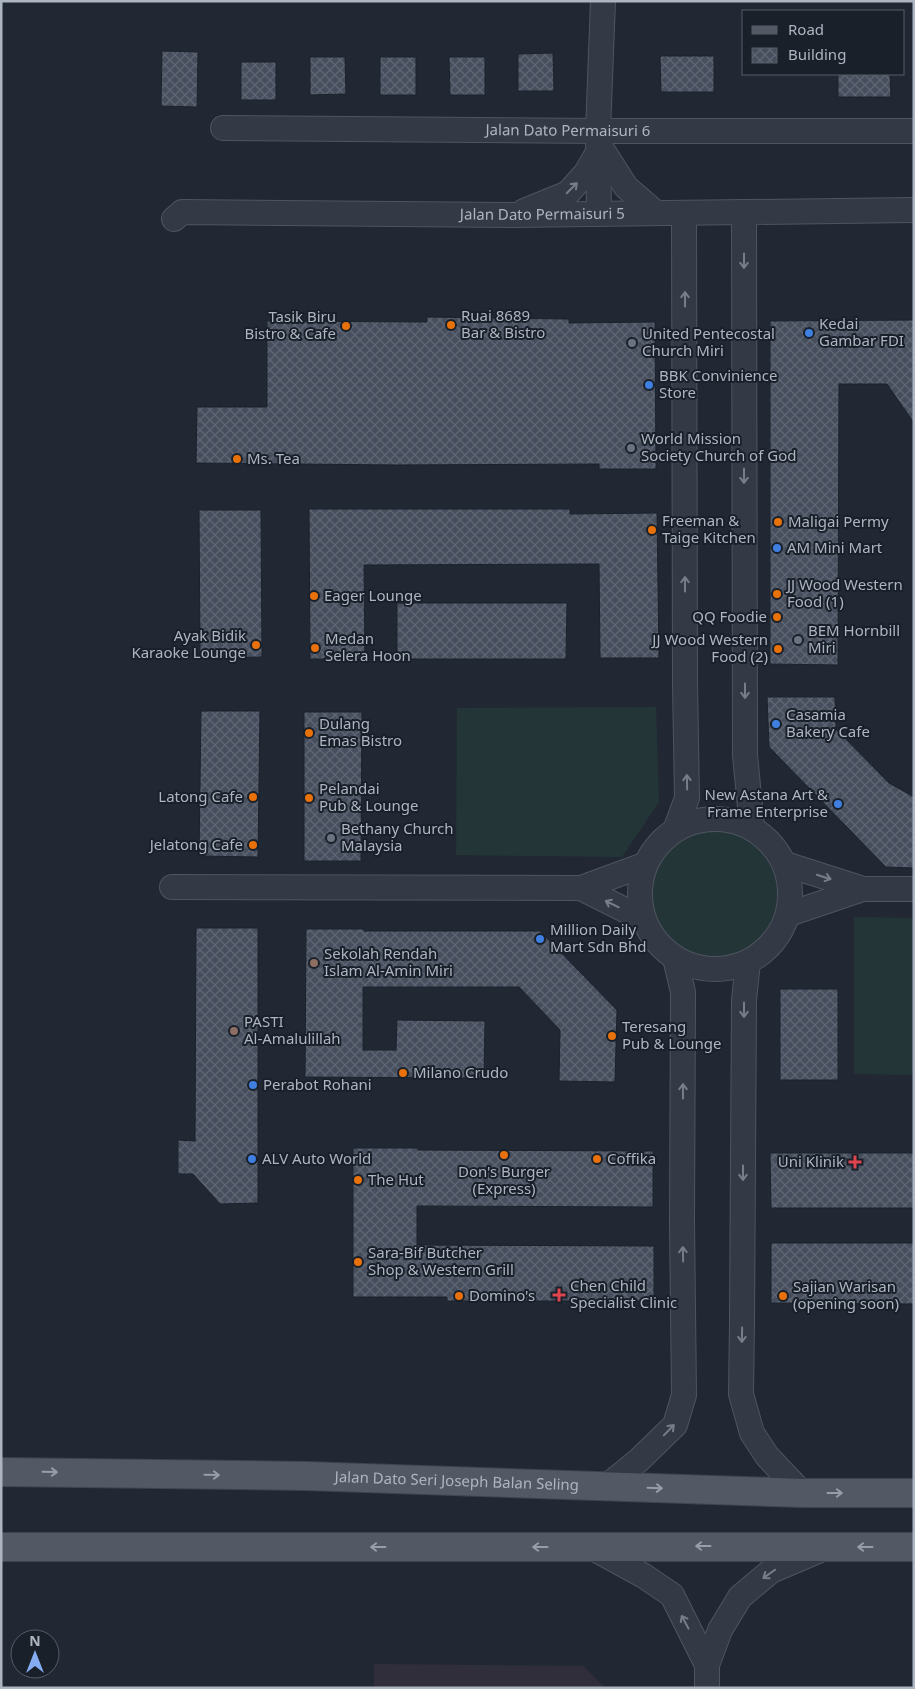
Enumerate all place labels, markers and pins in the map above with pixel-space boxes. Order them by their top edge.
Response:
place label: Ruai 8689 Bar & Bistro [461,305,545,342]
place label: Tasik Biru Bistro & Cafe [245,306,336,343]
place label: Kedai Gambar FDI [819,313,904,350]
marker: Ruai 8689 Bar & Bistro [445,319,457,331]
marker: Tasik Biru Bistro & Cafe [340,320,352,332]
place label: United Pentecostal Church Miri [642,323,775,360]
marker: Kedai Gambar FDI [803,327,815,339]
marker: United Pentecostal Church Miri [626,337,638,349]
place label: BBK Convinience Store [659,365,778,402]
marker: BBK Convinience Store [643,379,655,391]
place label: World Mission Society Church of God [641,428,796,465]
marker: World Mission Society Church of God [625,442,637,454]
place label: Ms. Tea [247,448,300,468]
marker: Ms. Tea [231,453,243,465]
place label: Freeman & Taige Kitchen [662,510,756,547]
place label: Maligai Permy [788,511,889,531]
marker: Maligai Permy [772,516,784,528]
marker: Freeman & Taige Kitchen [646,524,658,536]
place label: AM Mini Mart [787,537,883,557]
marker: AM Mini Mart [771,542,783,554]
place label: JJ Wood Western Food (1) [785,574,903,611]
place label: Eager Lounge [324,585,422,605]
marker: JJ Wood Western Food (1) [771,588,783,600]
marker: Eager Lounge [308,590,320,602]
place label: QQ Foodie [692,606,767,626]
marker: QQ Foodie [771,611,783,623]
place label: BEM Hornbill Miri [808,620,900,657]
place label: Ayak Bidik Karaoke Lounge [131,625,246,662]
place label: Medan Selera Hoon [325,628,411,665]
place label: JJ Wood Western Food (2) [650,629,768,666]
marker: BEM Hornbill Miri [792,634,804,646]
marker: Ayak Bidik Karaoke Lounge [250,639,262,651]
marker: Medan Selera Hoon [309,642,321,654]
marker: JJ Wood Western Food (2) [772,643,784,655]
place label: Casamia Bakery Cafe [786,704,870,741]
place label: Dulang Emas Bistro [319,713,402,750]
marker: Casamia Bakery Cafe [770,718,782,730]
marker: Dulang Emas Bistro [303,727,315,739]
place label: Pelandai Pub & Lounge [319,778,419,815]
place label: New Astana Art & Frame Enterprise [704,784,828,821]
place label: Latong Cafe [158,786,243,806]
marker: Latong Cafe [247,791,259,803]
marker: Pelandai Pub & Lounge [303,792,315,804]
marker: New Astana Art & Frame Enterprise [832,798,844,810]
place label: Bethany Church Malaysia [341,818,454,855]
marker: Bethany Church Malaysia [325,832,337,844]
place label: Jelatong Cafe [148,834,243,854]
marker: Jelatong Cafe [247,839,259,851]
place label: Million Daily Mart Sdn Bhd [550,919,646,956]
marker: Million Daily Mart Sdn Bhd [534,933,546,945]
place label: Sekolah Rendah Islam Al-Amin Miri [324,943,453,980]
marker: Sekolah Rendah Islam Al-Amin Miri [308,957,320,969]
place label: PASTI Al-Amalulillah [244,1011,341,1048]
place label: Teresang Pub & Lounge [622,1016,722,1053]
marker: PASTI Al-Amalulillah [228,1025,240,1037]
marker: Teresang Pub & Lounge [606,1030,618,1042]
place label: Milano Crudo [413,1062,508,1082]
marker: Milano Crudo [397,1067,409,1079]
place label: Perabot Rohani [263,1074,372,1094]
marker: Perabot Rohani [247,1079,259,1091]
place label: ALV Auto World [262,1148,371,1168]
place label: Coffika [607,1148,656,1168]
marker: Don's Burger (Express) [498,1149,510,1161]
place label: Uni Klinik [778,1151,844,1171]
marker: ALV Auto World [246,1153,258,1165]
marker: Coffika [591,1153,603,1165]
marker: Uni Klinik [848,1155,862,1169]
place label: Don's Burger (Express) [458,1161,550,1198]
place label: The Hut [368,1169,424,1189]
marker: The Hut [352,1174,364,1186]
place label: Sara-Bif Butcher Shop & Western Grill [368,1242,514,1279]
marker: Sara-Bif Butcher Shop & Western Grill [352,1256,364,1268]
place label: Chen Child Specialist Clinic [570,1275,677,1312]
place label: Sajian Warisan (opening soon) [793,1276,899,1313]
place label: Domino's [469,1285,535,1305]
marker: Chen Child Specialist Clinic [552,1288,566,1302]
marker: Domino's [453,1290,465,1302]
marker: Sajian Warisan (opening soon) [777,1290,789,1302]

